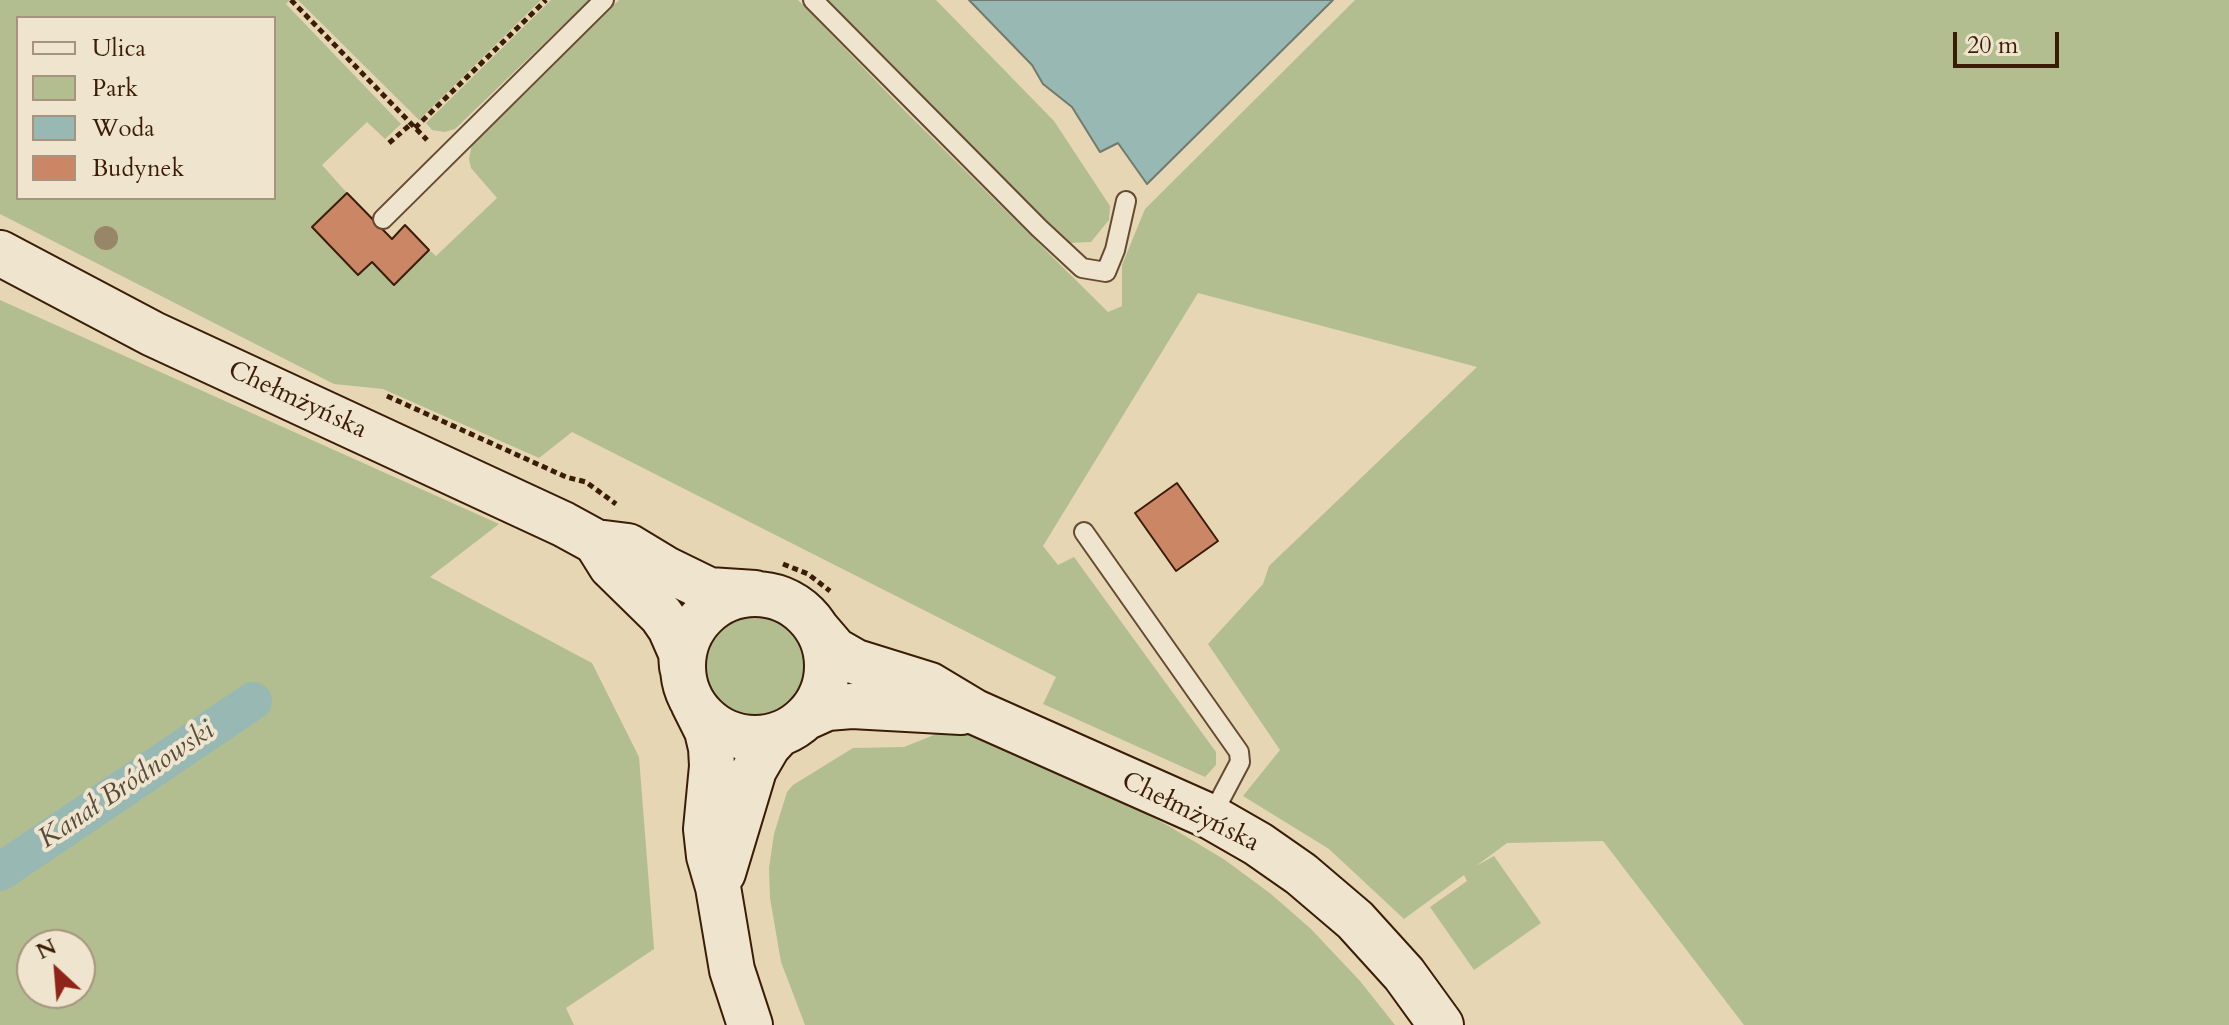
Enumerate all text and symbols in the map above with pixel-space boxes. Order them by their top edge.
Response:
legend [16,16,276,200]
scale bar [1957,16,2063,66]
text: 20 m [1967,29,2018,62]
text: Ulica [92,32,146,65]
text: Park [92,72,138,105]
text: Woda [92,112,155,145]
text: Budynek [92,152,184,185]
street label: Chełmżyńska [223,355,371,447]
water label: Kanał Bródnowski [33,715,221,857]
street label: Chełmżyńska [1116,766,1264,860]
north arrow [16,929,96,1009]
text: N [31,932,62,967]

